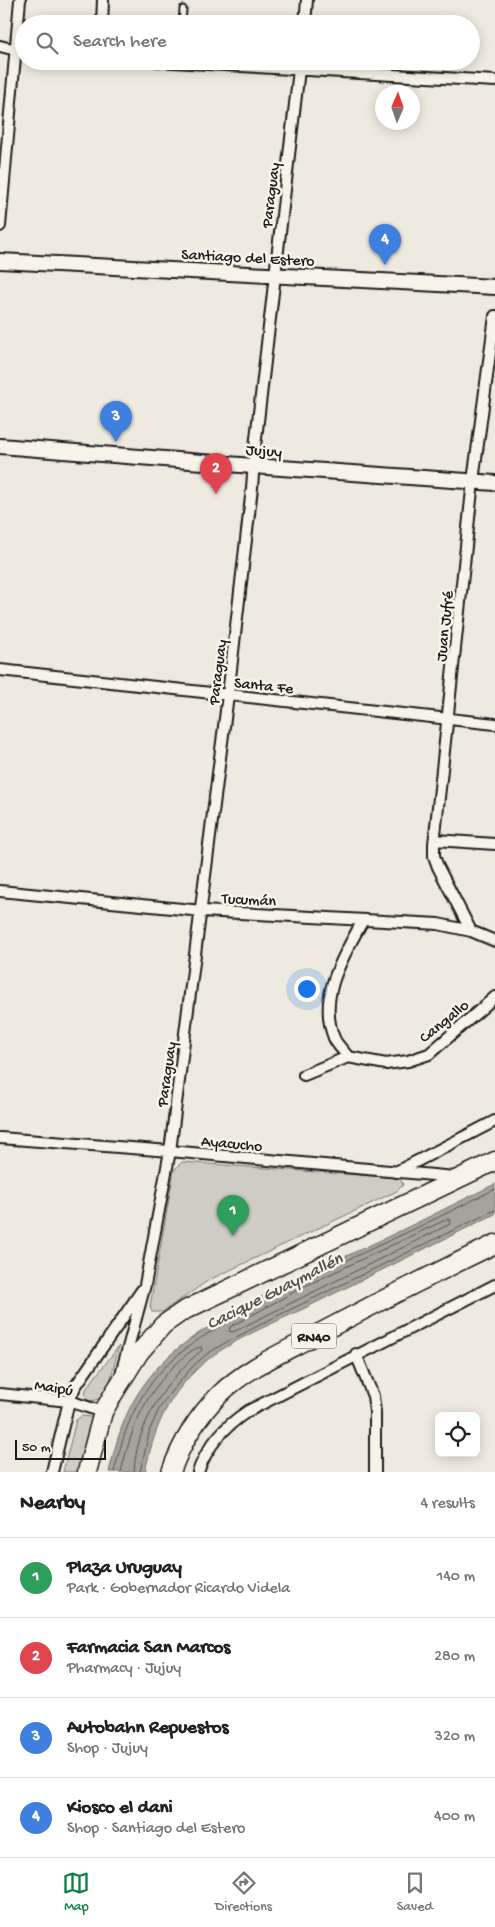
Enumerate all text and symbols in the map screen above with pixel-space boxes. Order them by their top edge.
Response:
search box [15,15,480,70]
icon: search [33,29,61,57]
text: Search here [73,31,167,54]
north arrow [375,85,420,130]
street label: Paraguay [259,162,286,230]
pin: 4 [369,224,401,265]
street label: Santiago del Estero [181,247,315,272]
pin: 3 [100,401,132,442]
street label: Jujuy [245,442,283,463]
pin: 2 [200,453,232,494]
street label: Juan Jufré [433,589,460,663]
street label: Paraguay [206,639,233,707]
street label: Santa Fe [233,675,295,700]
street label: Tucumán [220,891,277,912]
your location [294,976,320,1002]
street label: Cangallo [416,997,474,1049]
street label: Paraguay [154,1041,182,1109]
street label: Ayacucho [200,1133,263,1158]
pin: 1 [217,1195,249,1236]
water label: Cacique Guaymallén [204,1249,347,1336]
road number: RN40 [292,1324,336,1348]
street label: Maipú [33,1377,75,1402]
map controls [435,1412,480,1457]
button: locate [435,1412,480,1457]
scale bar [15,1437,106,1460]
text: 50 m [22,1440,51,1457]
text: Nearby [20,1492,85,1517]
text: 4 results [420,1495,475,1514]
text: Plaza Uruguay [67,1557,182,1580]
text: 1 [33,1568,39,1587]
text: 140 m [437,1568,475,1587]
text: Park · Gobernador Ricardo Videla [67,1580,290,1599]
text: Farmacia San Marcos [67,1637,230,1660]
text: 2 [32,1648,40,1667]
text: 280 m [434,1648,475,1667]
text: Pharmacy · Jujuy [67,1660,181,1679]
text: Autobahn Repuestos [67,1717,229,1740]
text: 3 [32,1728,40,1747]
text: 320 m [435,1728,475,1747]
text: Shop · Jujuy [67,1740,148,1759]
text: Kiosco el dani [67,1797,173,1820]
text: 4 [32,1808,40,1827]
text: 400 m [434,1808,475,1827]
text: Shop · Santiago del Estero [67,1820,245,1839]
tab: Map [62,1869,90,1916]
tab: Directions [215,1869,272,1916]
tab: Saved [397,1869,433,1916]

